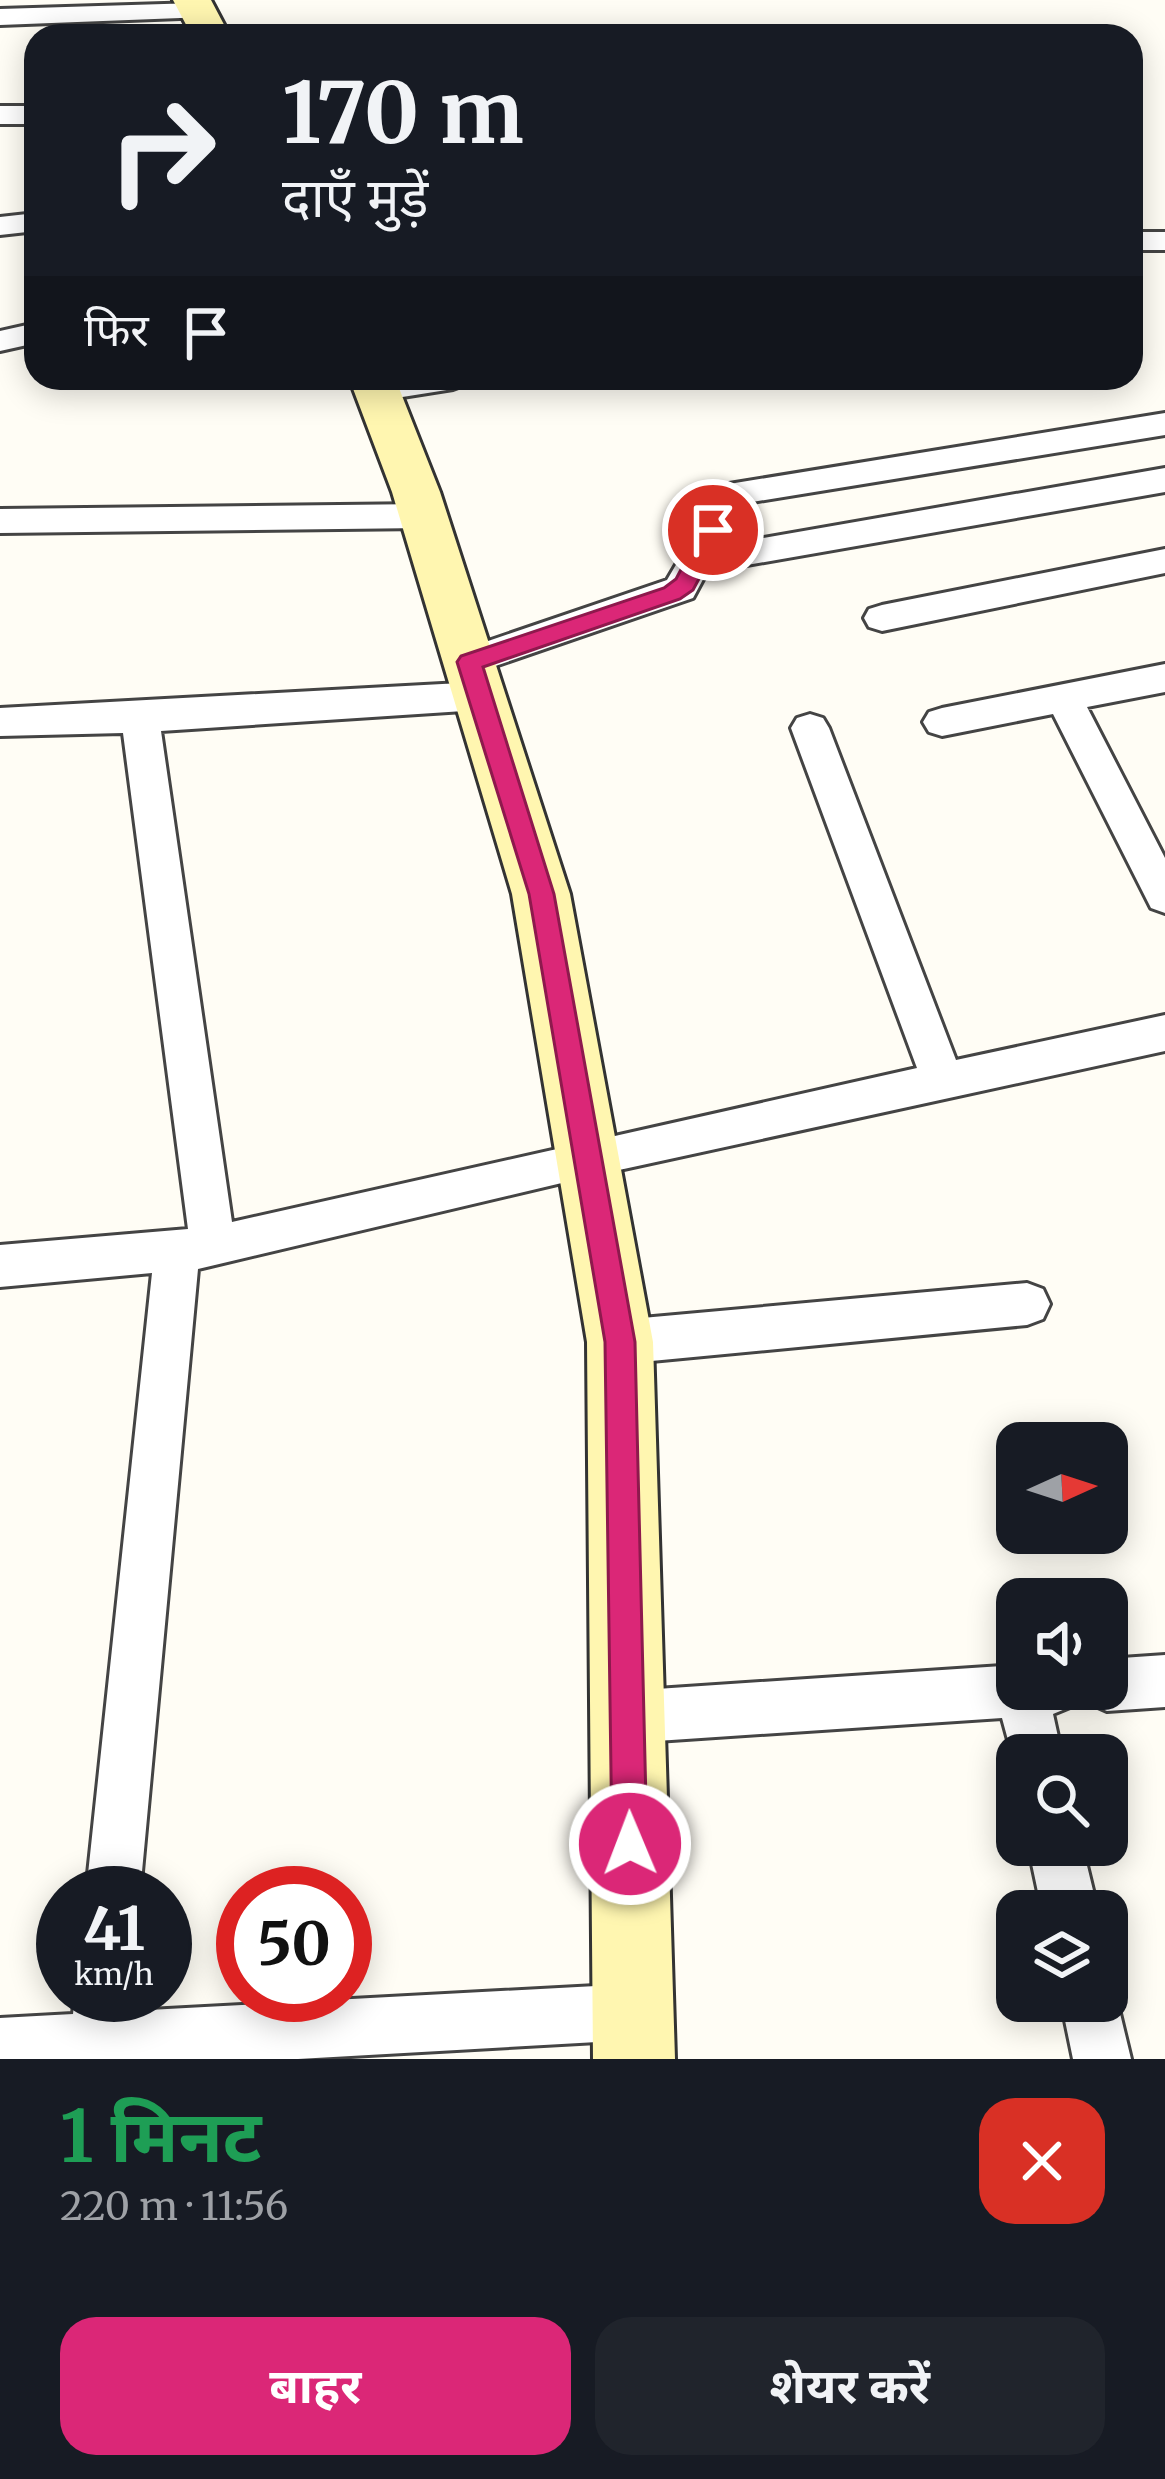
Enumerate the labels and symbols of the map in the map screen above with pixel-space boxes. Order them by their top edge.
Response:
pin [662,479,764,581]
north arrow [996,1422,1128,1554]
position arrow [567,1781,693,1907]
speed limit sign: 50 [216,1866,372,2022]

